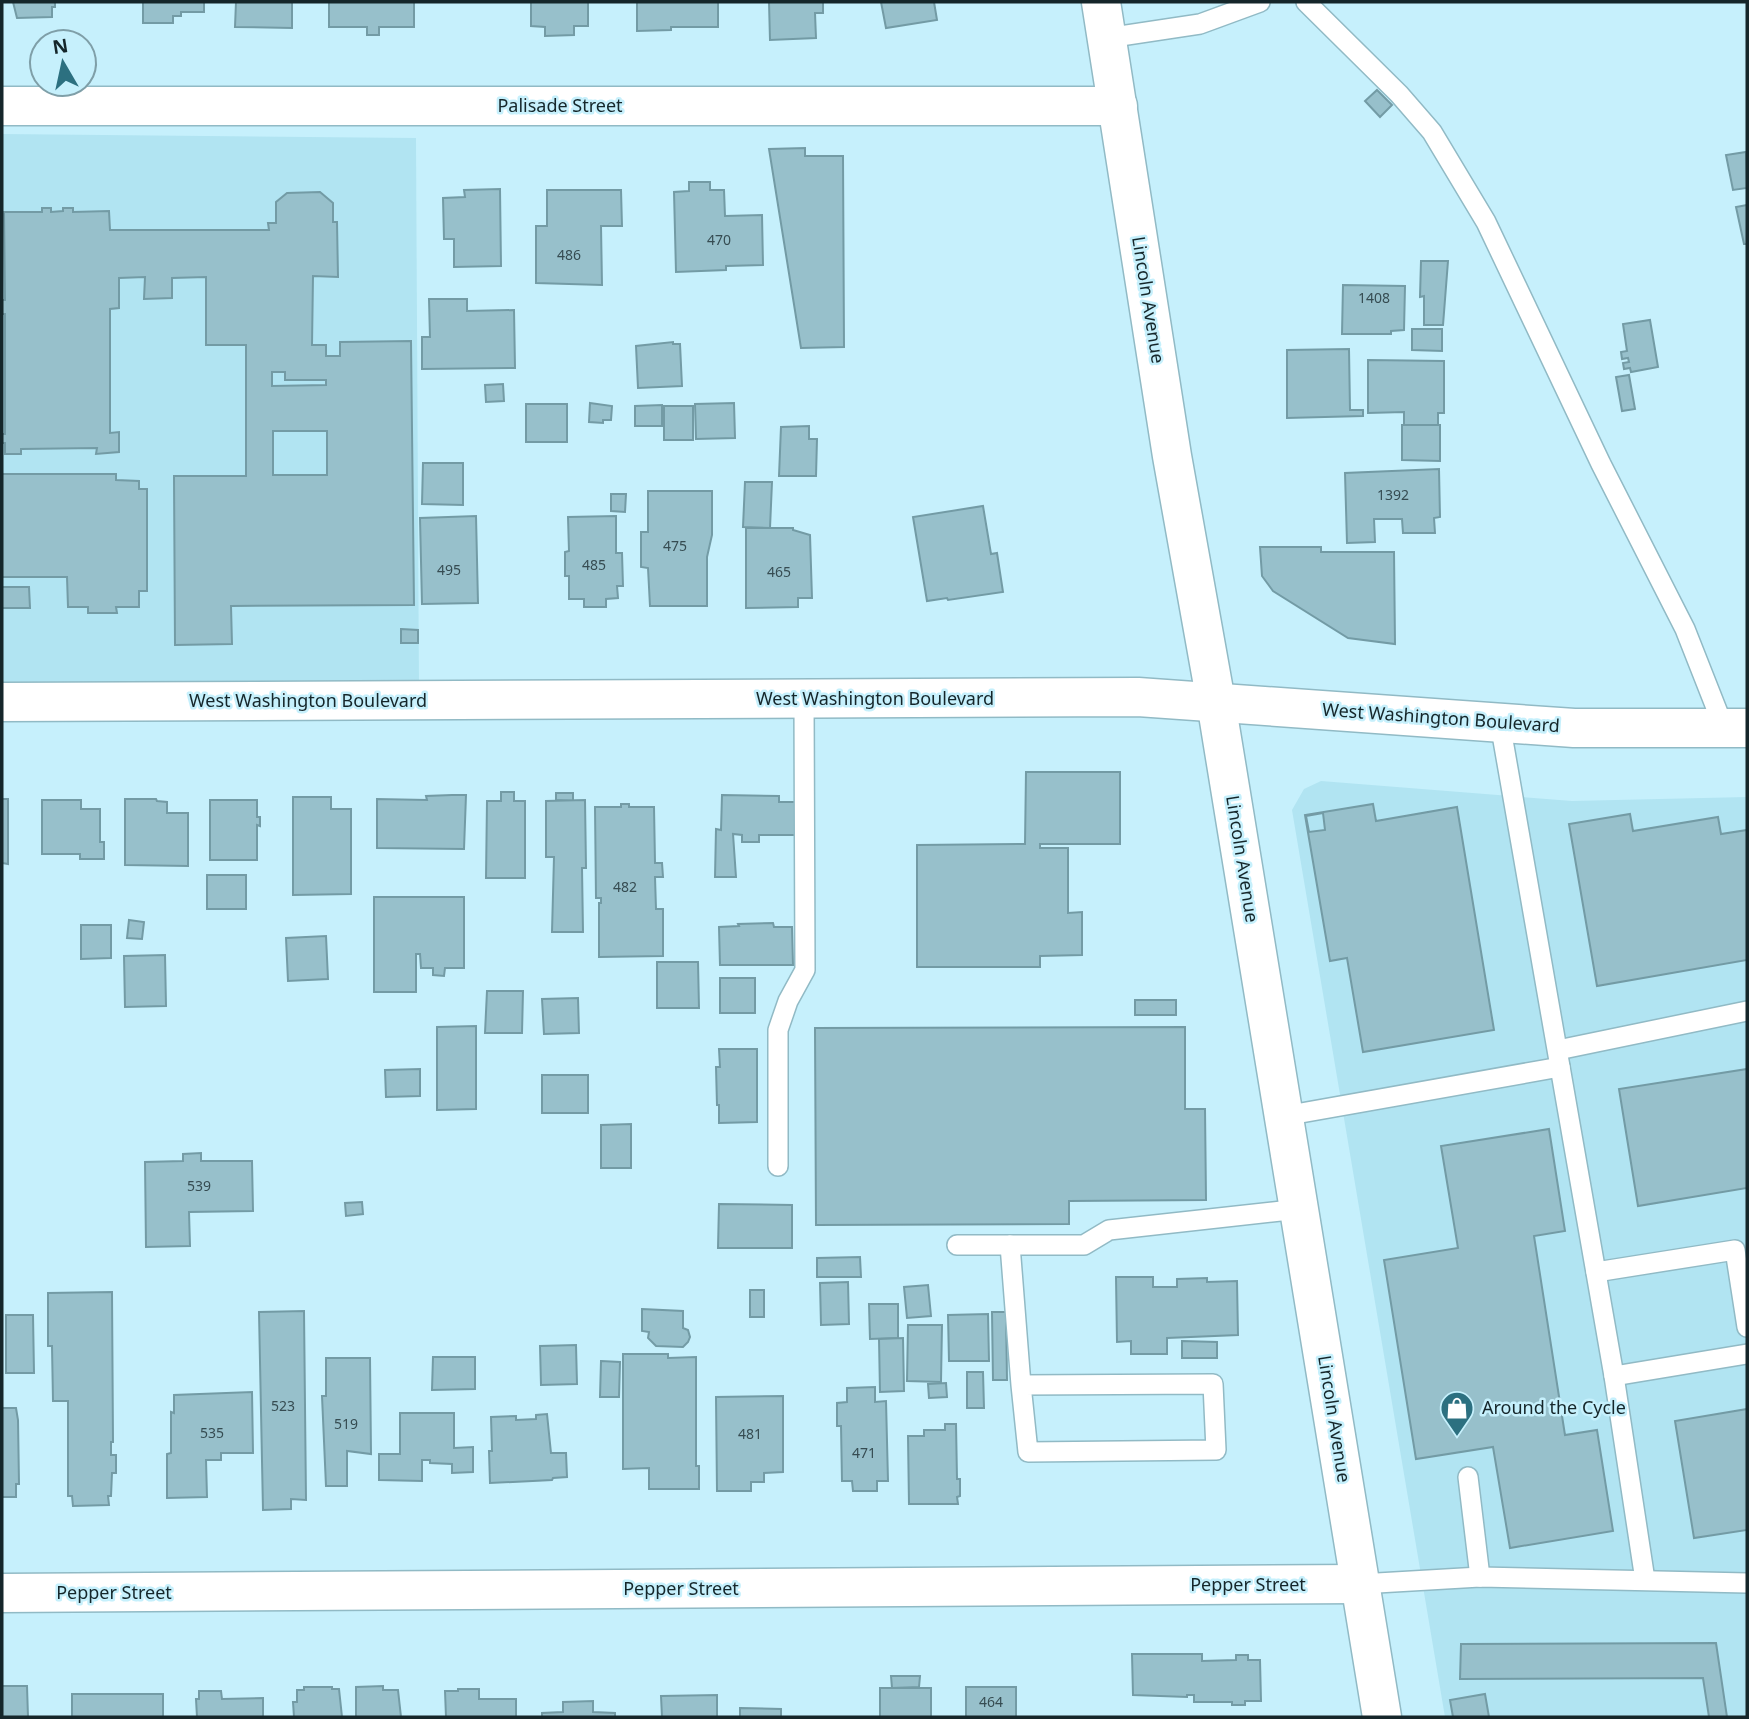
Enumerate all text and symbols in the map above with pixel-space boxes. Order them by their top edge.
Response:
north arrow [28,28,98,98]
text: N [51,32,70,60]
street label: Palisade Street [497,93,623,117]
house number: 470 [707,230,731,249]
street label: Lincoln Avenue [1127,235,1171,365]
house number: 486 [557,245,581,264]
house number: 1408 [1358,288,1390,307]
house number: 1392 [1377,485,1409,504]
house number: 475 [663,536,687,555]
house number: 485 [582,555,606,574]
house number: 495 [437,560,461,579]
house number: 465 [767,562,791,581]
street label: West Washington Boulevard [756,686,994,710]
street label: West Washington Boulevard [189,688,427,712]
street label: West Washington Boulevard [1321,697,1561,737]
street label: Lincoln Avenue [1221,794,1265,924]
house number: 482 [613,877,637,896]
house number: 539 [187,1176,211,1195]
street label: Lincoln Avenue [1313,1354,1357,1484]
shop icon: Around the Cycle [1438,1389,1476,1438]
place label: Around the Cycle [1482,1395,1626,1419]
house number: 523 [271,1396,295,1415]
house number: 519 [334,1414,358,1433]
house number: 535 [200,1423,224,1442]
house number: 481 [738,1424,762,1443]
house number: 471 [852,1443,876,1462]
street label: Pepper Street [1190,1572,1306,1596]
street label: Pepper Street [623,1576,739,1600]
street label: Pepper Street [56,1580,172,1604]
house number: 464 [979,1692,1003,1711]

